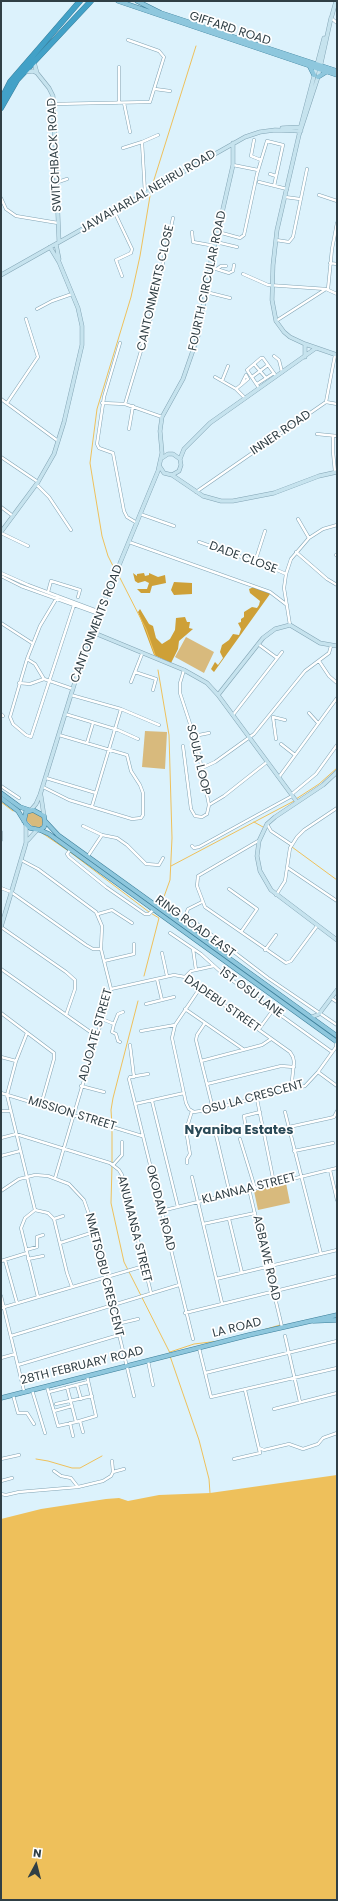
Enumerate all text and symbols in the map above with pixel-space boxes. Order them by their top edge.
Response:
street label: GIFFARD ROAD [187,9,273,49]
street label: SWITCHBACK ROAD [45,98,65,212]
street label: JAWAHARLAL NEHRU ROAD [78,147,218,237]
street label: FOURTH CIRCULAR ROAD [186,210,230,352]
street label: CANTONMENTS CLOSE [134,224,178,352]
street label: INNER ROAD [248,408,314,458]
street label: DADE CLOSE [207,539,279,577]
street label: CANTONMENTS ROAD [68,563,126,685]
street label: SOULA LOOP [183,723,213,797]
street label: RING ROAD EAST [152,893,238,961]
street label: 1ST OSU LANE [216,965,286,1021]
street label: DADEBU STREET [181,972,263,1036]
street label: ADJOATE STREET [76,987,116,1083]
street label: OSU LA CRESCENT [201,1078,305,1118]
street label: MISSION STREET [26,1094,118,1134]
district label: Nyaniba Estates [185,1123,293,1139]
street label: OKODAN ROAD [142,1164,178,1252]
street label: KLANNAA STREET [201,1170,297,1208]
street label: ANUMANSA STREET [114,1174,154,1284]
street label: NMETSOBU CRESCENT [82,1212,126,1338]
street label: AGBAWE ROAD [249,1214,283,1302]
street label: LA ROAD [211,1315,263,1341]
street label: 28TH FEBRUARY ROAD [19,1344,145,1388]
north arrow [16,1845,56,1885]
text: N [32,1845,43,1862]

